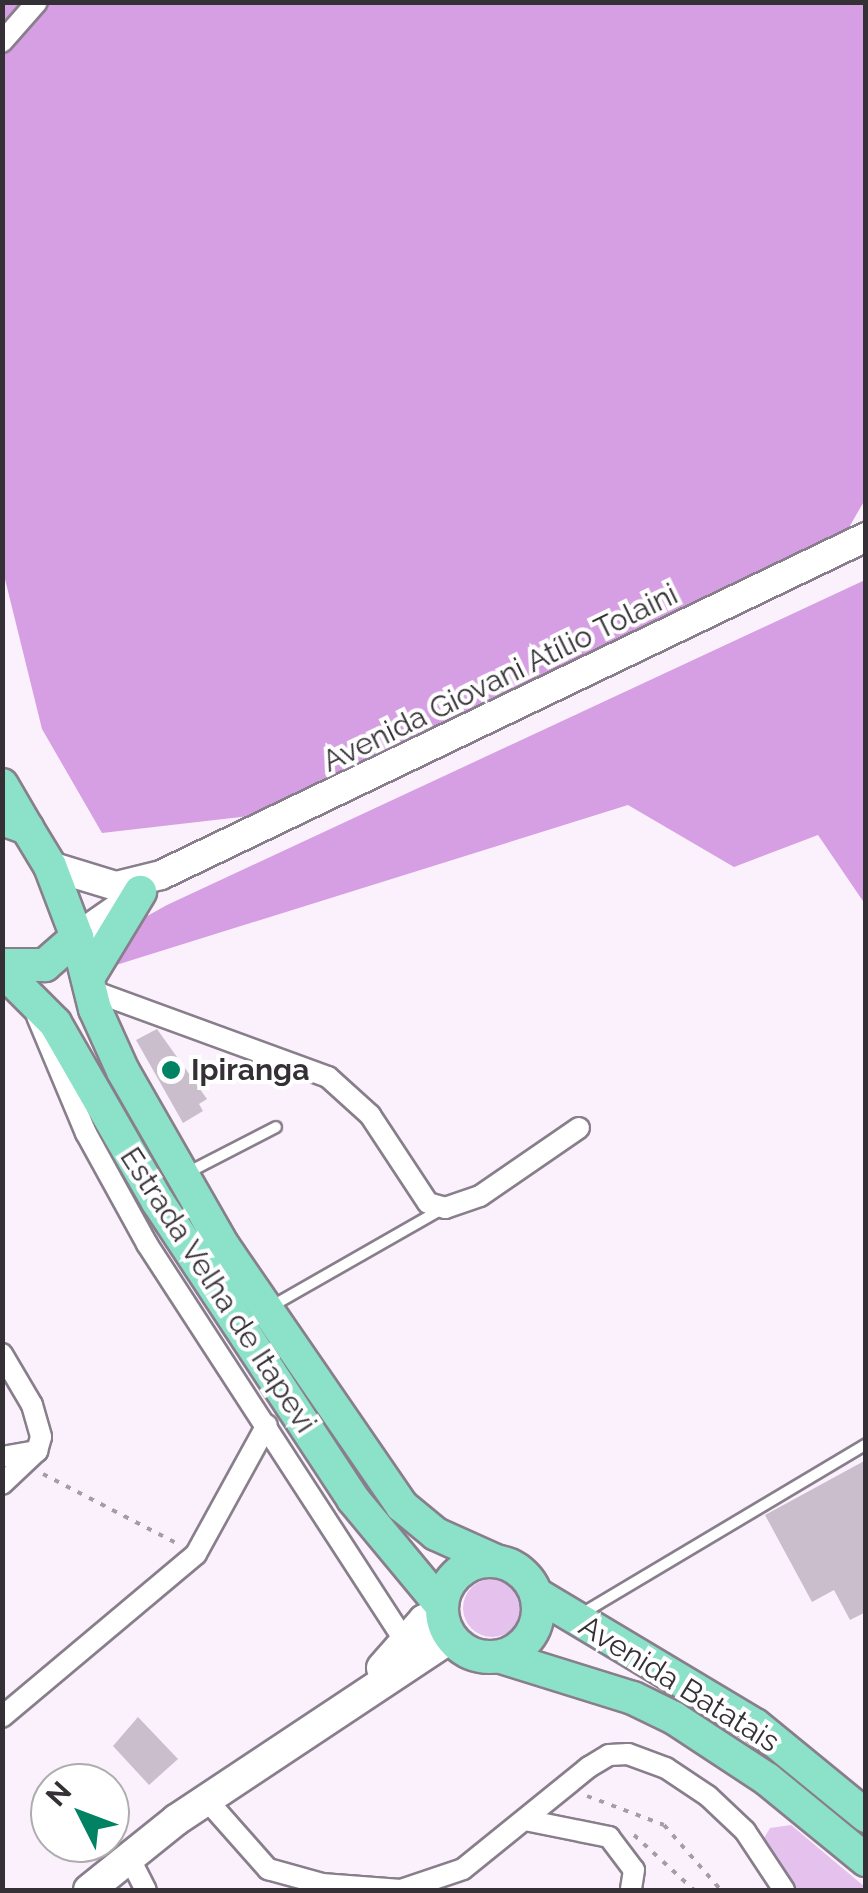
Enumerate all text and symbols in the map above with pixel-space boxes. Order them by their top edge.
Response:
street label: Avenida Giovani Atílio Tolaini [316,576,684,780]
place label: Ipiranga [191,1052,309,1088]
marker: Ipiranga [160,1059,182,1081]
street label: Estrada Velha de Itapevi [112,1140,324,1440]
street label: Avenida Batatais [572,1608,786,1760]
north arrow [30,1763,130,1863]
text: N [39,1775,78,1813]

